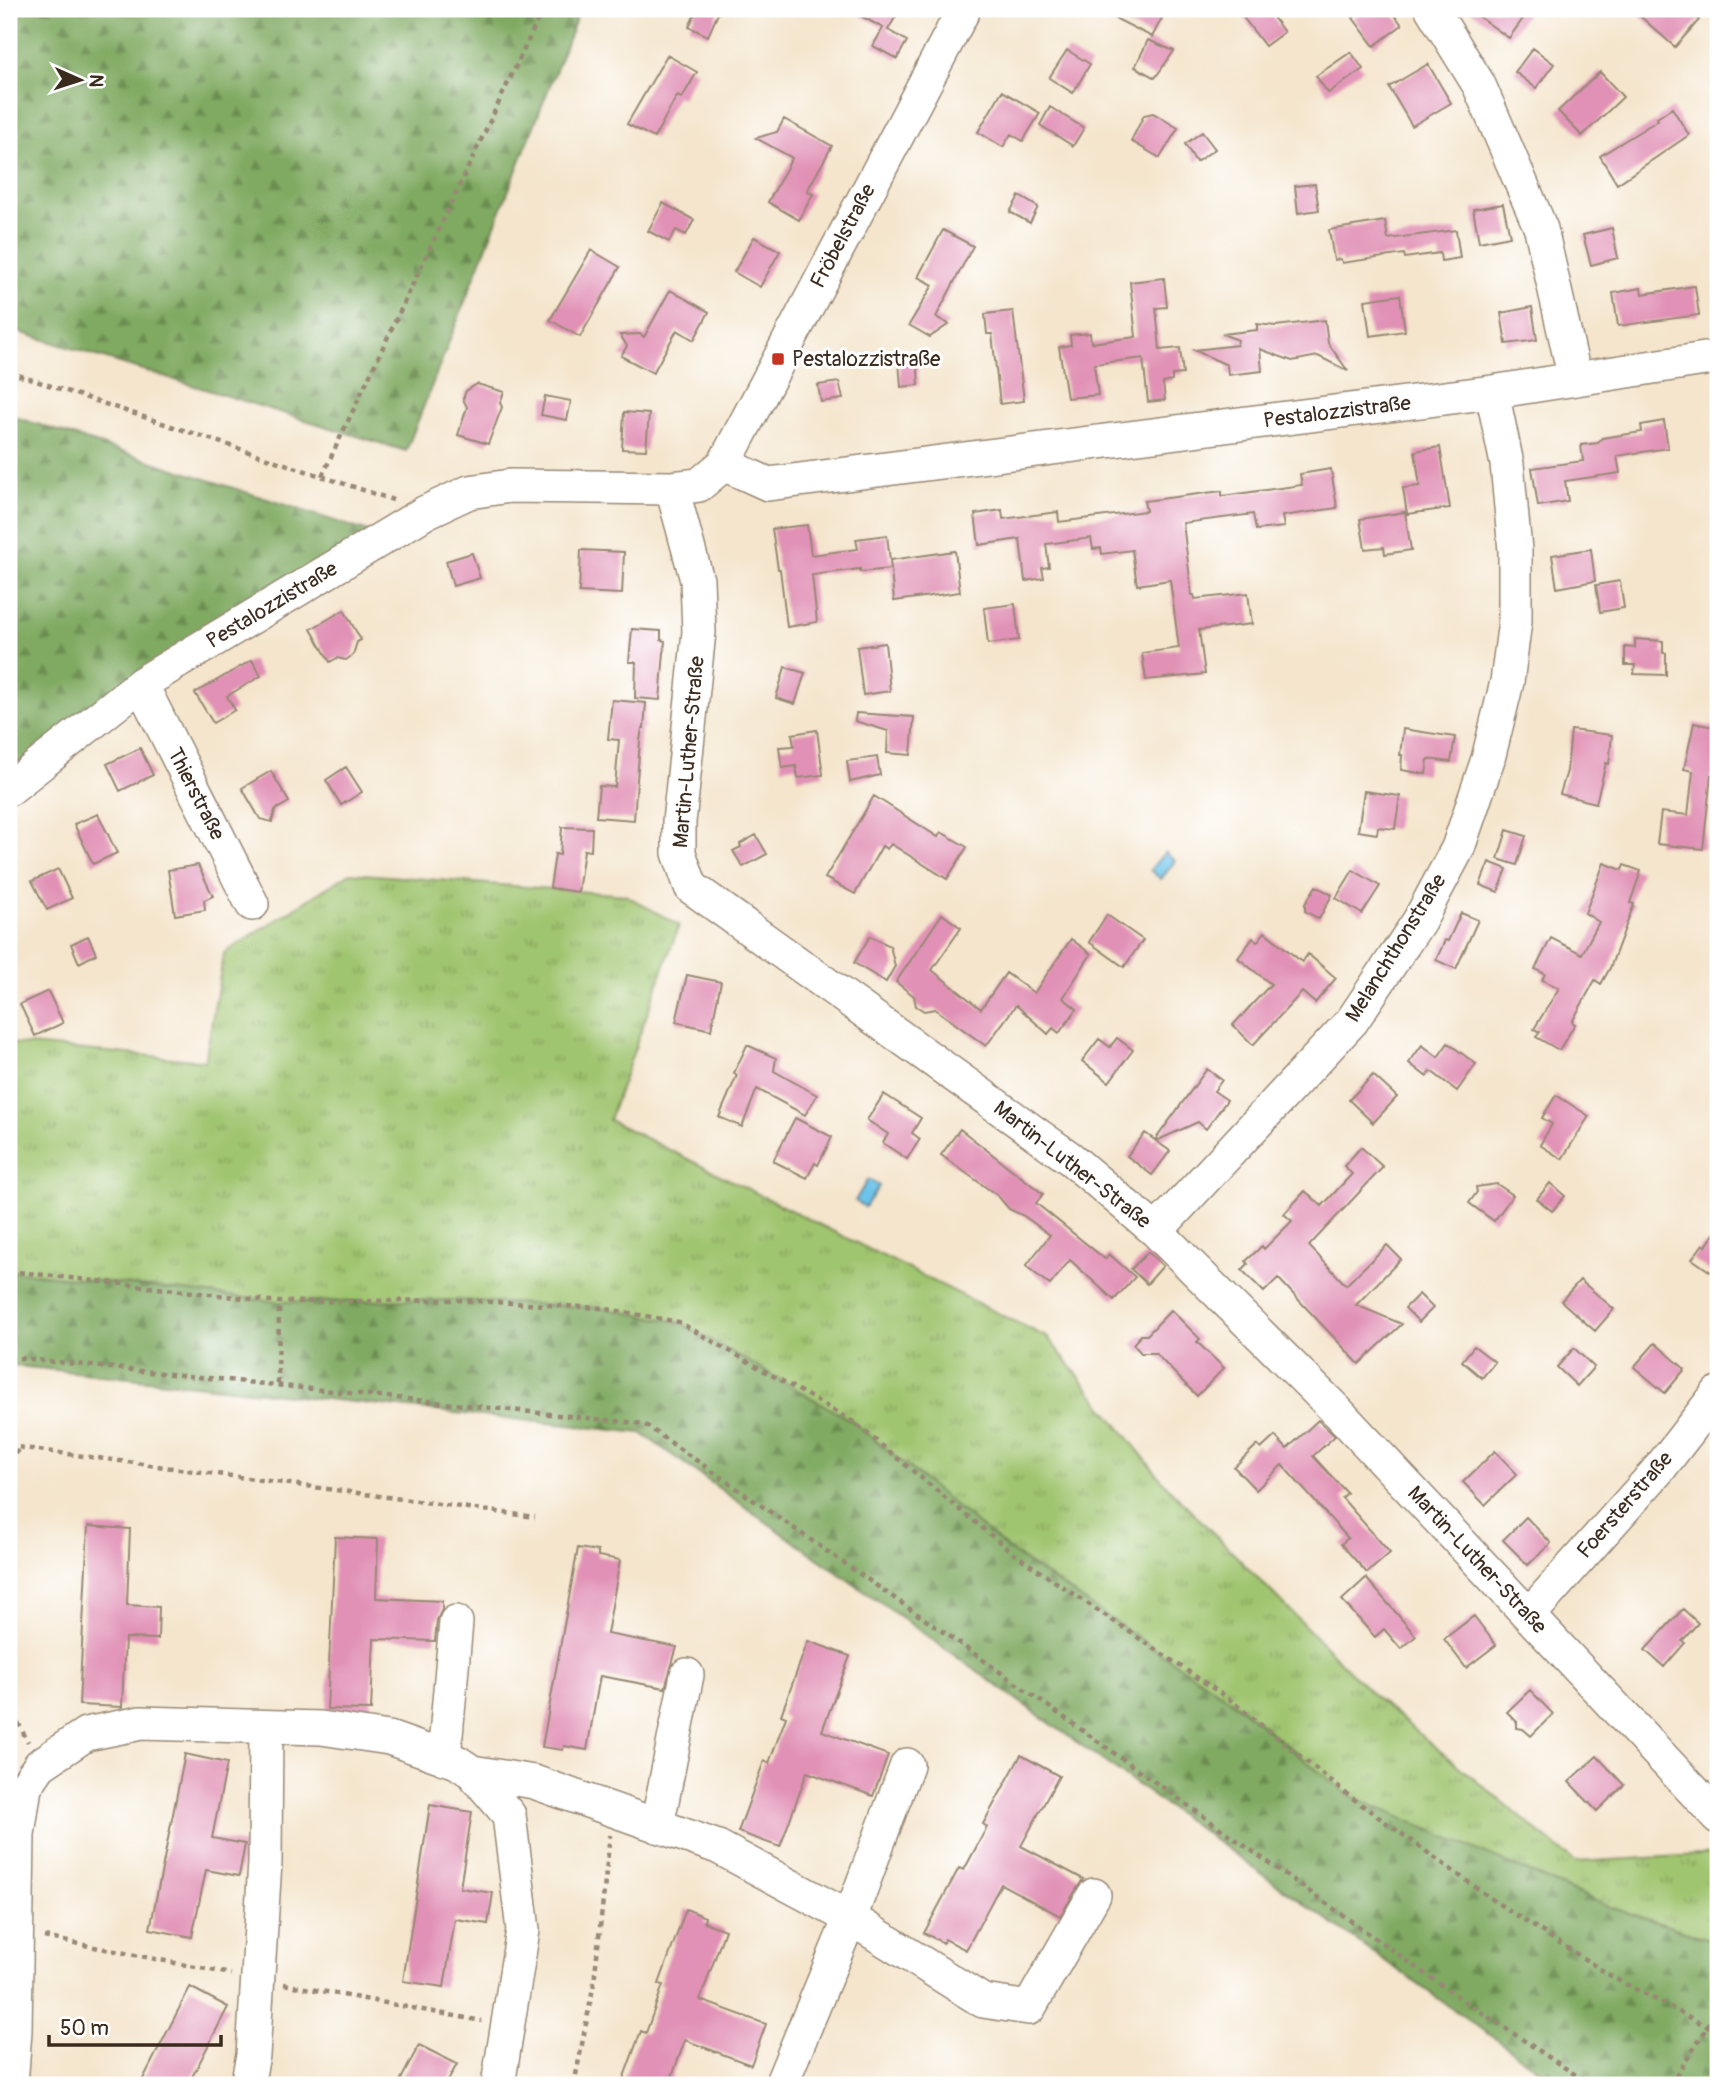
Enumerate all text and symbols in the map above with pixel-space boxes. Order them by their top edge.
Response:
north arrow [46,46,116,116]
text: N [84,74,108,88]
street label: Fröbelstraße [804,179,882,293]
place label: Pestalozzistraße [792,346,941,373]
marker: Pestalozzistraße [770,351,786,367]
street label: Pestalozzistraße [1262,389,1413,434]
street label: Pestalozzistraße [201,555,343,655]
street label: Martin-Luther-Straße [667,654,711,849]
street label: Thierstraße [161,743,231,845]
street label: Melanchthonstraße [1340,868,1453,1027]
street label: Martin-Luther-Straße [988,1095,1157,1235]
street label: Foersterstraße [1571,1445,1679,1564]
street label: Martin-Luther-Straße [1401,1480,1553,1640]
scale bar [49,2003,220,2047]
text: 50 m [60,2015,109,2042]

